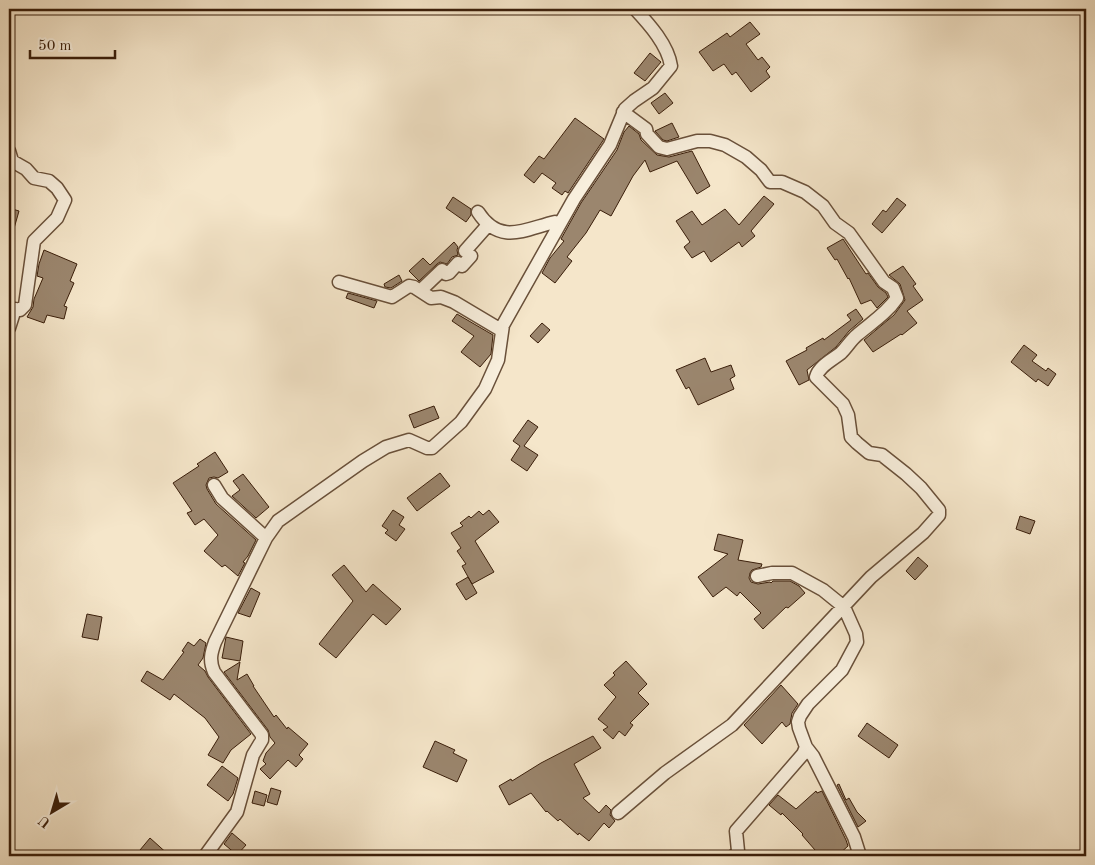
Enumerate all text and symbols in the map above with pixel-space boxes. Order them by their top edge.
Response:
scale bar [30,28,115,60]
text: 50 m [38,39,72,54]
north arrow [28,788,78,838]
text: U [36,813,53,830]

